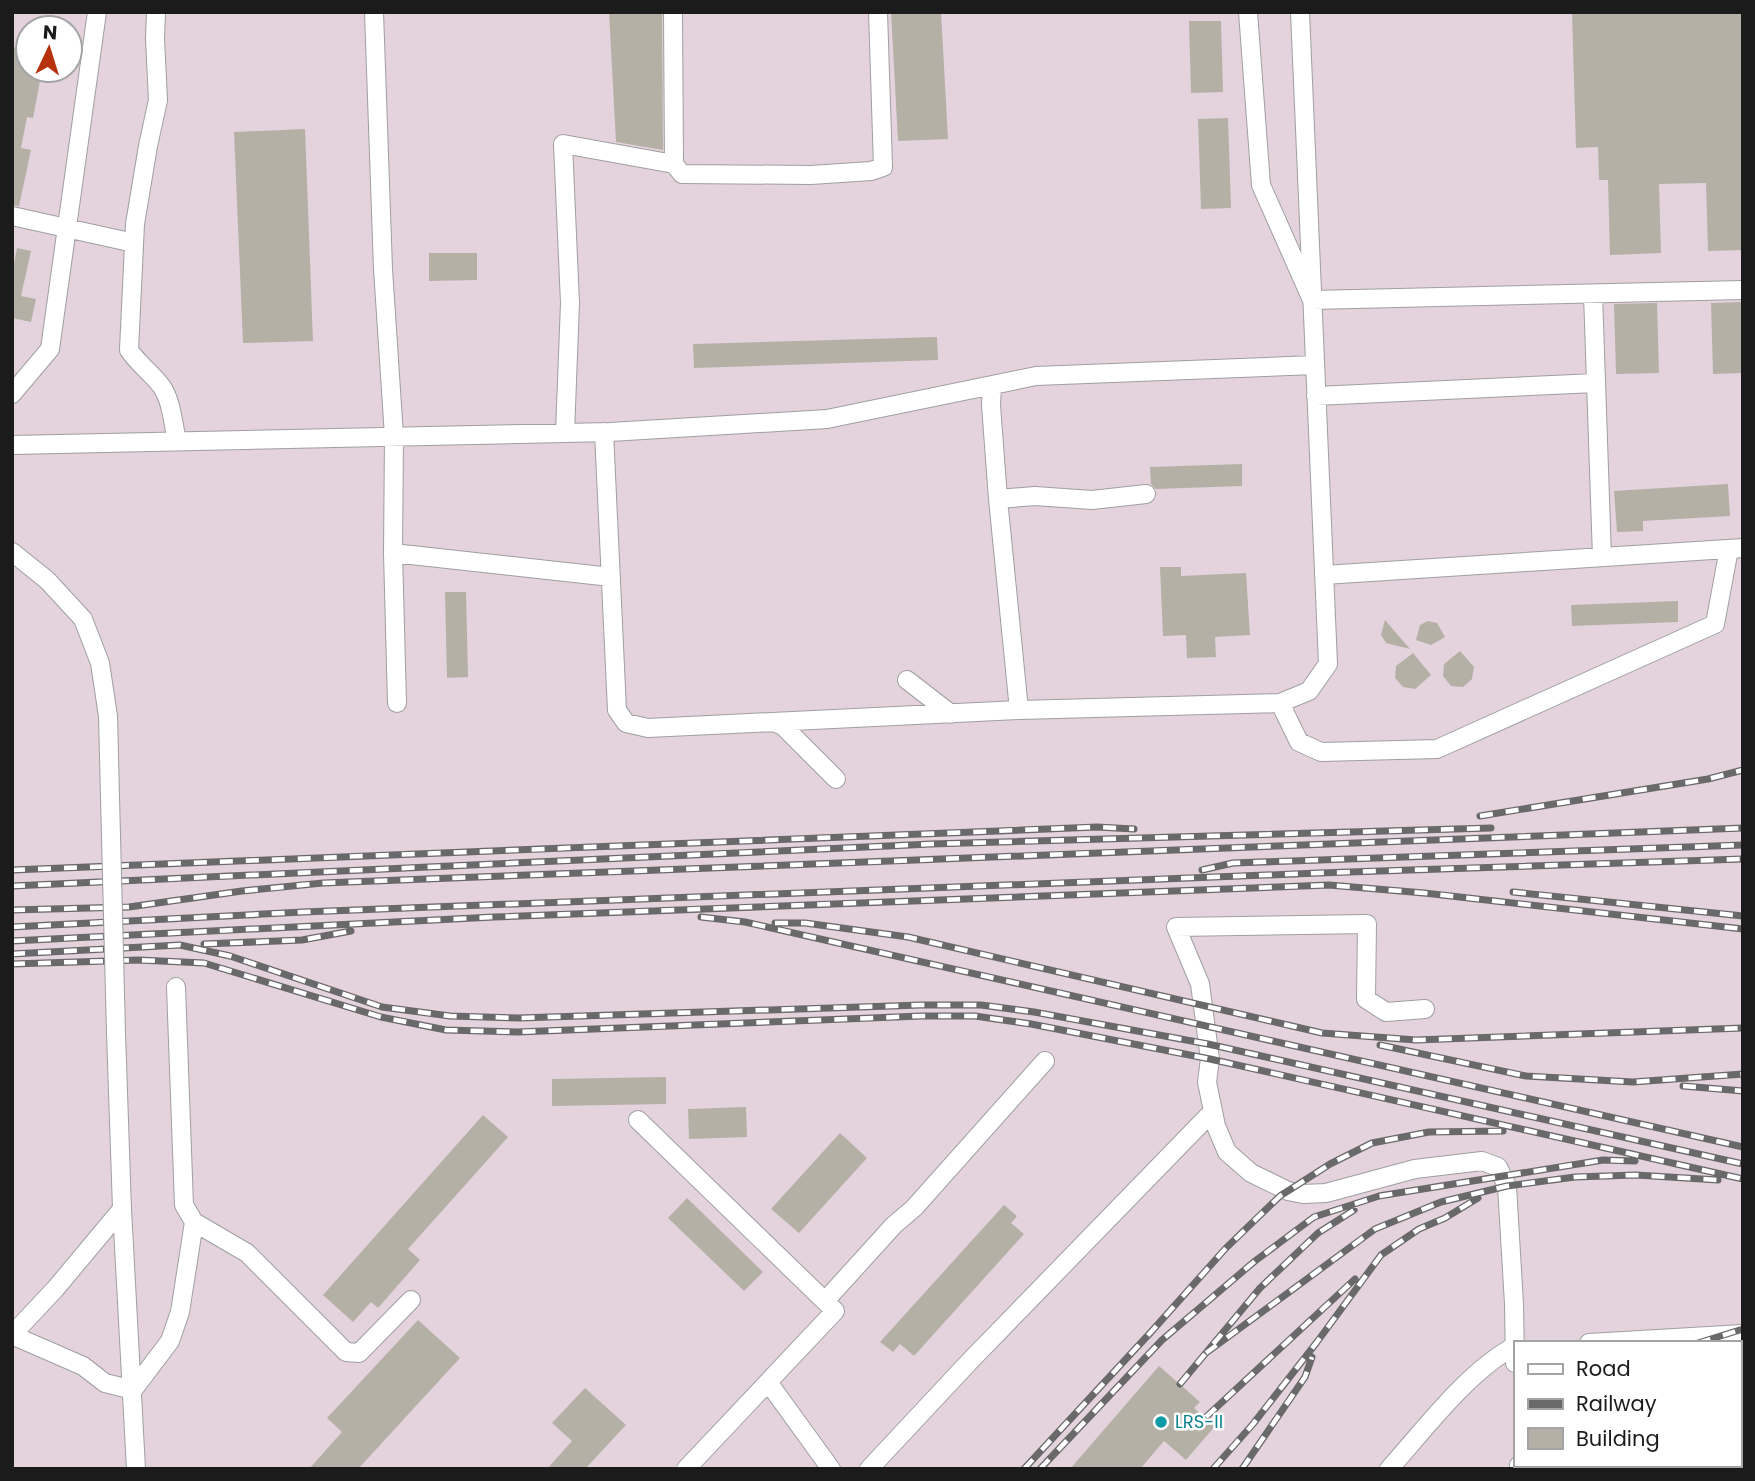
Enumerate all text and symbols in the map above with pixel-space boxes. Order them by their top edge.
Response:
north arrow [14,14,84,84]
text: N [42,19,58,47]
legend [1514,1341,1741,1467]
text: Road [1576,1354,1631,1383]
text: Railway [1576,1389,1657,1418]
place label: LRS-II [1175,1409,1223,1434]
marker: LRS-II [1153,1414,1169,1430]
text: Building [1576,1424,1660,1453]

